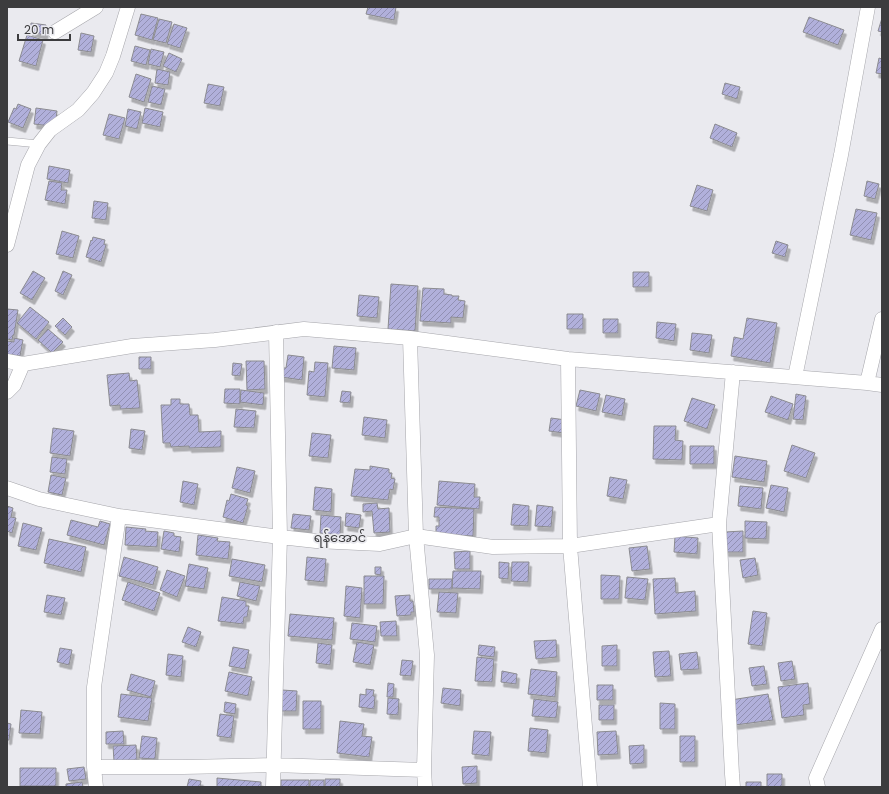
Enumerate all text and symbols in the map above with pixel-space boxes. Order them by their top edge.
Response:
scale bar [18,16,70,42]
text: 20 m [24,21,54,38]
district label: ရန်အောင် [314,528,366,548]

